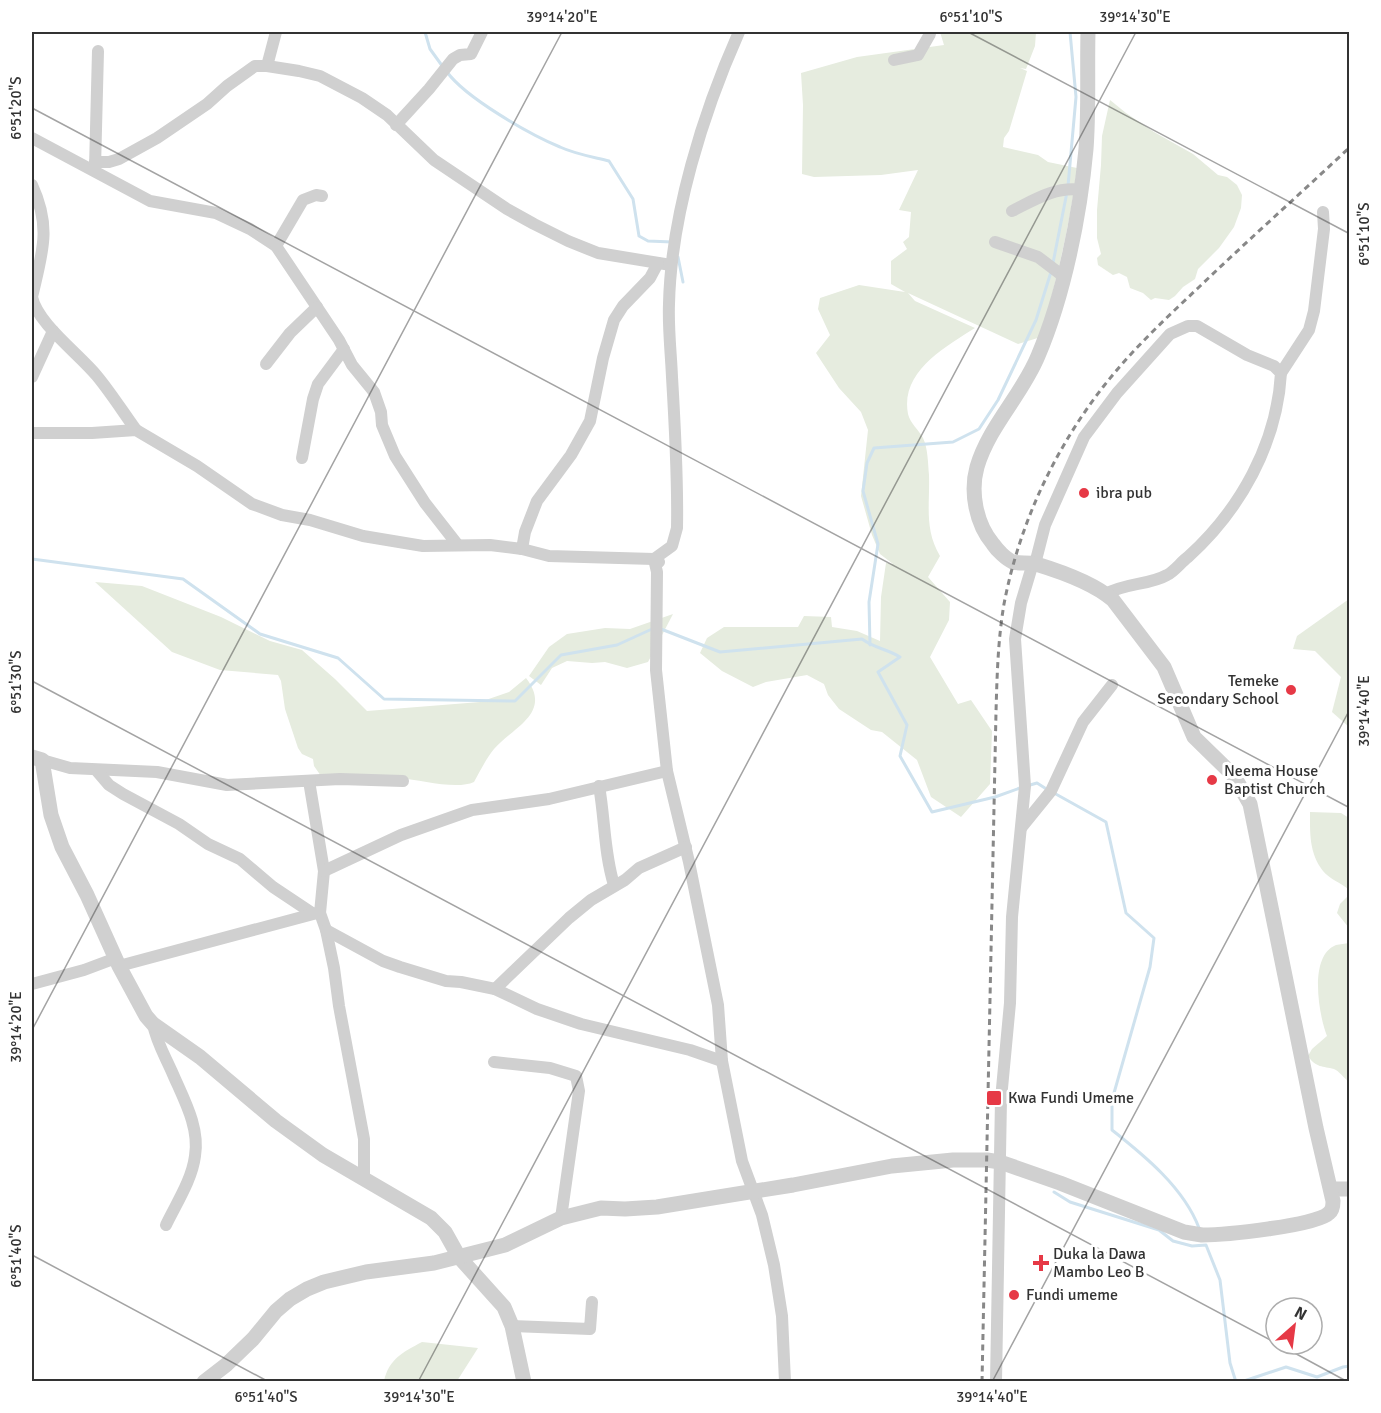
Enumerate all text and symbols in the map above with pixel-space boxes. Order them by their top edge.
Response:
text: 39°14'20"E [526,8,598,26]
text: 6°51'10"S [939,8,1003,26]
text: 39°14'30"E [1099,8,1171,26]
text: 6°51'20"S [7,76,25,140]
text: 6°51'10"S [1355,202,1373,266]
place label: ibra pub [1096,483,1152,503]
marker: ibra pub [1077,486,1091,500]
text: 6°51'30"S [7,650,25,714]
place label: Temeke Secondary School [1157,671,1279,709]
text: 39°14'40"E [1355,675,1373,747]
marker: Temeke Secondary School [1284,683,1298,697]
place label: Neema House Baptist Church [1224,761,1325,799]
marker: Neema House Baptist Church [1205,773,1219,787]
text: 39°14'20"E [7,991,25,1063]
place label: Kwa Fundi Umeme [1008,1088,1134,1108]
marker: Kwa Fundi Umeme [985,1089,1003,1107]
text: 6°51'40"S [7,1224,25,1288]
place label: Duka la Dawa Mambo Leo B [1053,1244,1146,1282]
marker: Duka la Dawa Mambo Leo B [1034,1256,1048,1270]
place label: Fundi umeme [1026,1285,1118,1305]
marker: Fundi umeme [1007,1288,1021,1302]
north arrow [1264,1296,1324,1356]
text: N [1291,1302,1310,1325]
text: 6°51'40"S [234,1388,298,1406]
text: 39°14'30"E [383,1388,455,1406]
text: 39°14'40"E [956,1388,1028,1406]

